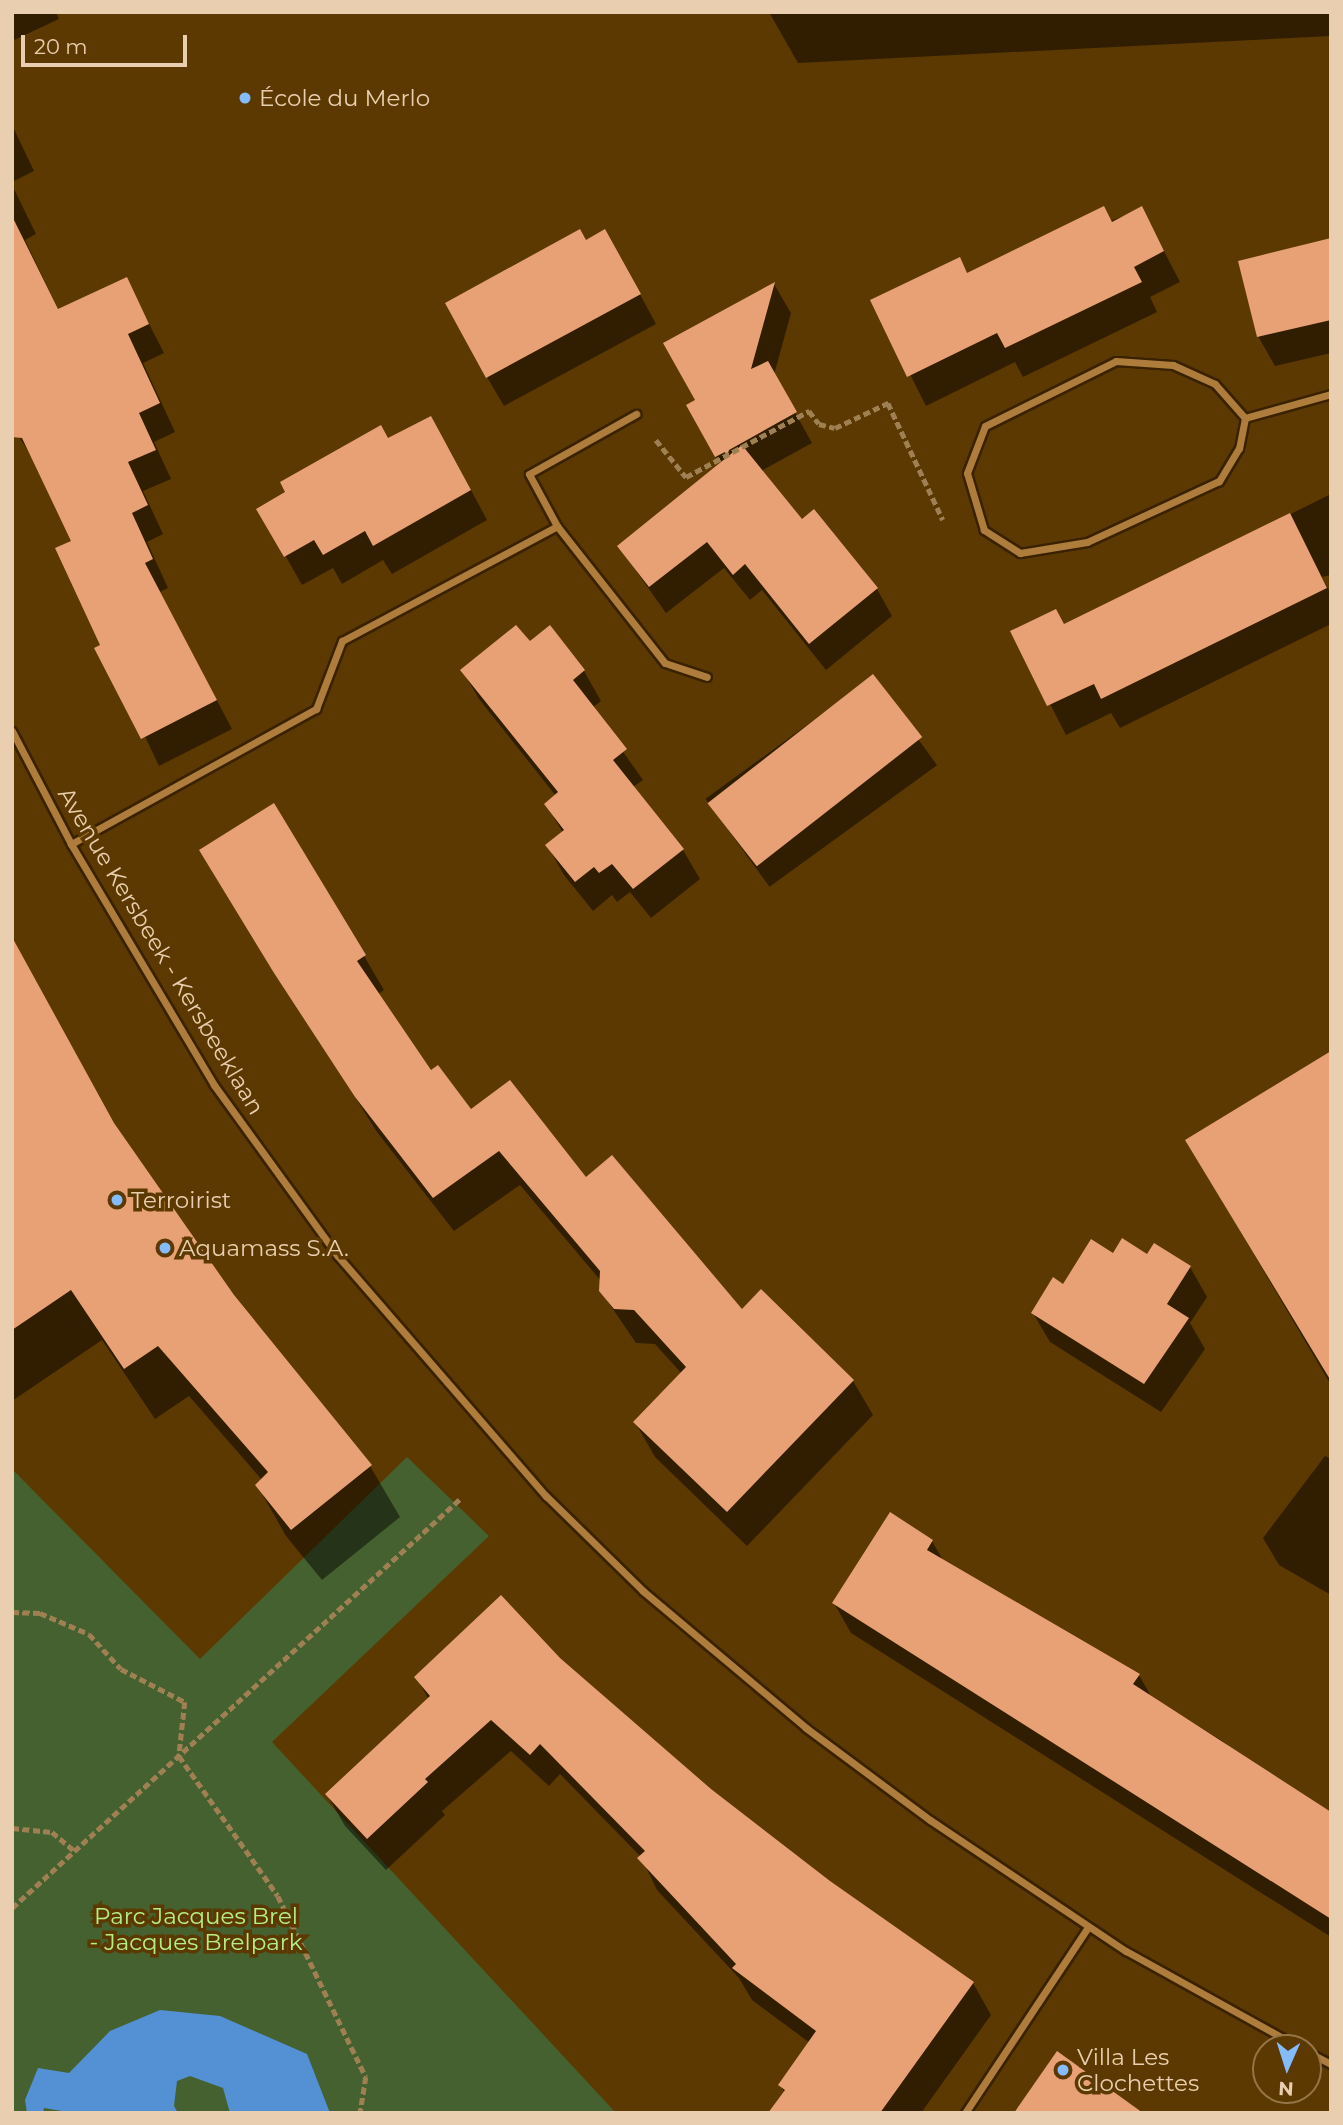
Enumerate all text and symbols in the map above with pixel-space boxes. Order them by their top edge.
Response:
scale bar [24,21,191,65]
text: 20 m [34,34,88,59]
place label: École du Merlo [259,84,430,112]
marker: École du Merlo [237,90,253,106]
street label: Avenue Kersbeek - Kersbeeklaan [52,782,270,1120]
place label: Terroirist [131,1186,231,1214]
marker: Terroirist [109,1192,125,1208]
place label: Aquamass S.A. [179,1234,349,1262]
marker: Aquamass S.A. [157,1240,173,1256]
park label: Parc Jacques Brel - Jacques Brelpark [89,1902,303,1956]
north arrow [1252,2034,1322,2104]
place label: Villa Les Clochettes [1077,2043,1199,2097]
marker: Villa Les Clochettes [1055,2062,1071,2078]
text: N [1278,2077,1294,2100]

